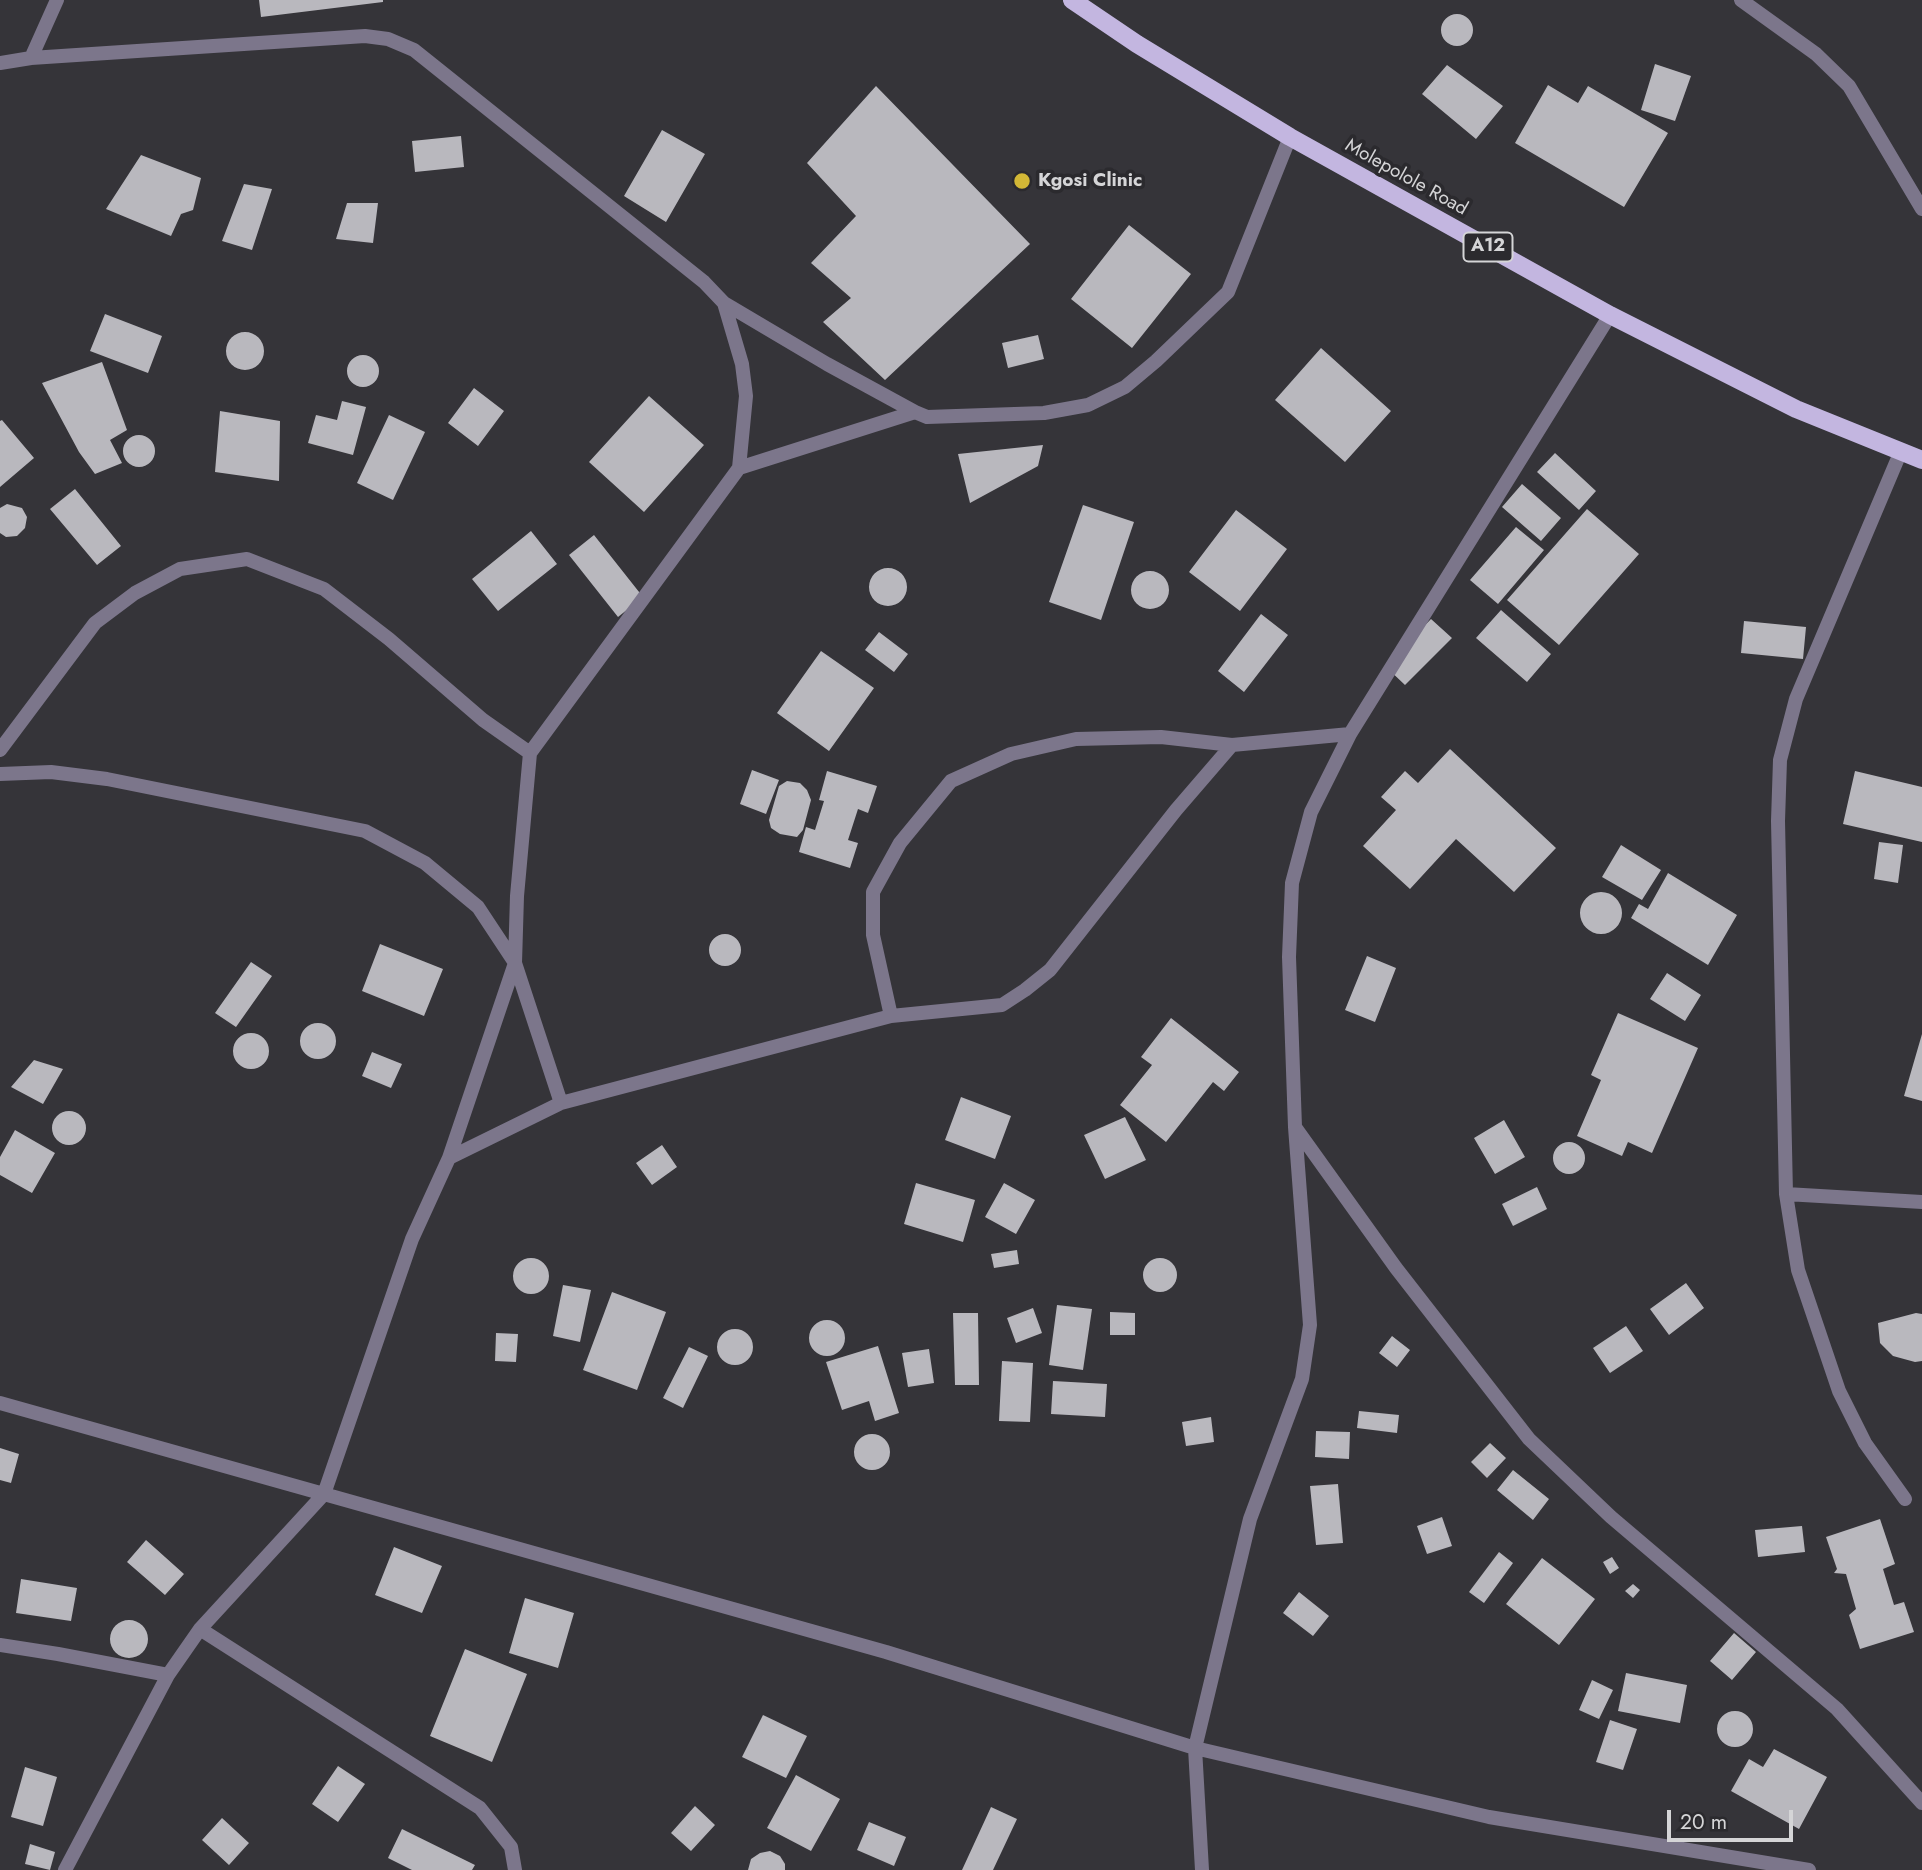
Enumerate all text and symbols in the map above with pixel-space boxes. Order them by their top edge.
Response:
street label: Molepolole Road [1341,135,1471,221]
place label: Kgosi Clinic [1038,170,1142,192]
marker: Kgosi Clinic [1012,171,1032,191]
road number: A12 [1464,232,1512,262]
scale bar [1670,1797,1796,1841]
text: 20 m [1680,1807,1727,1837]

